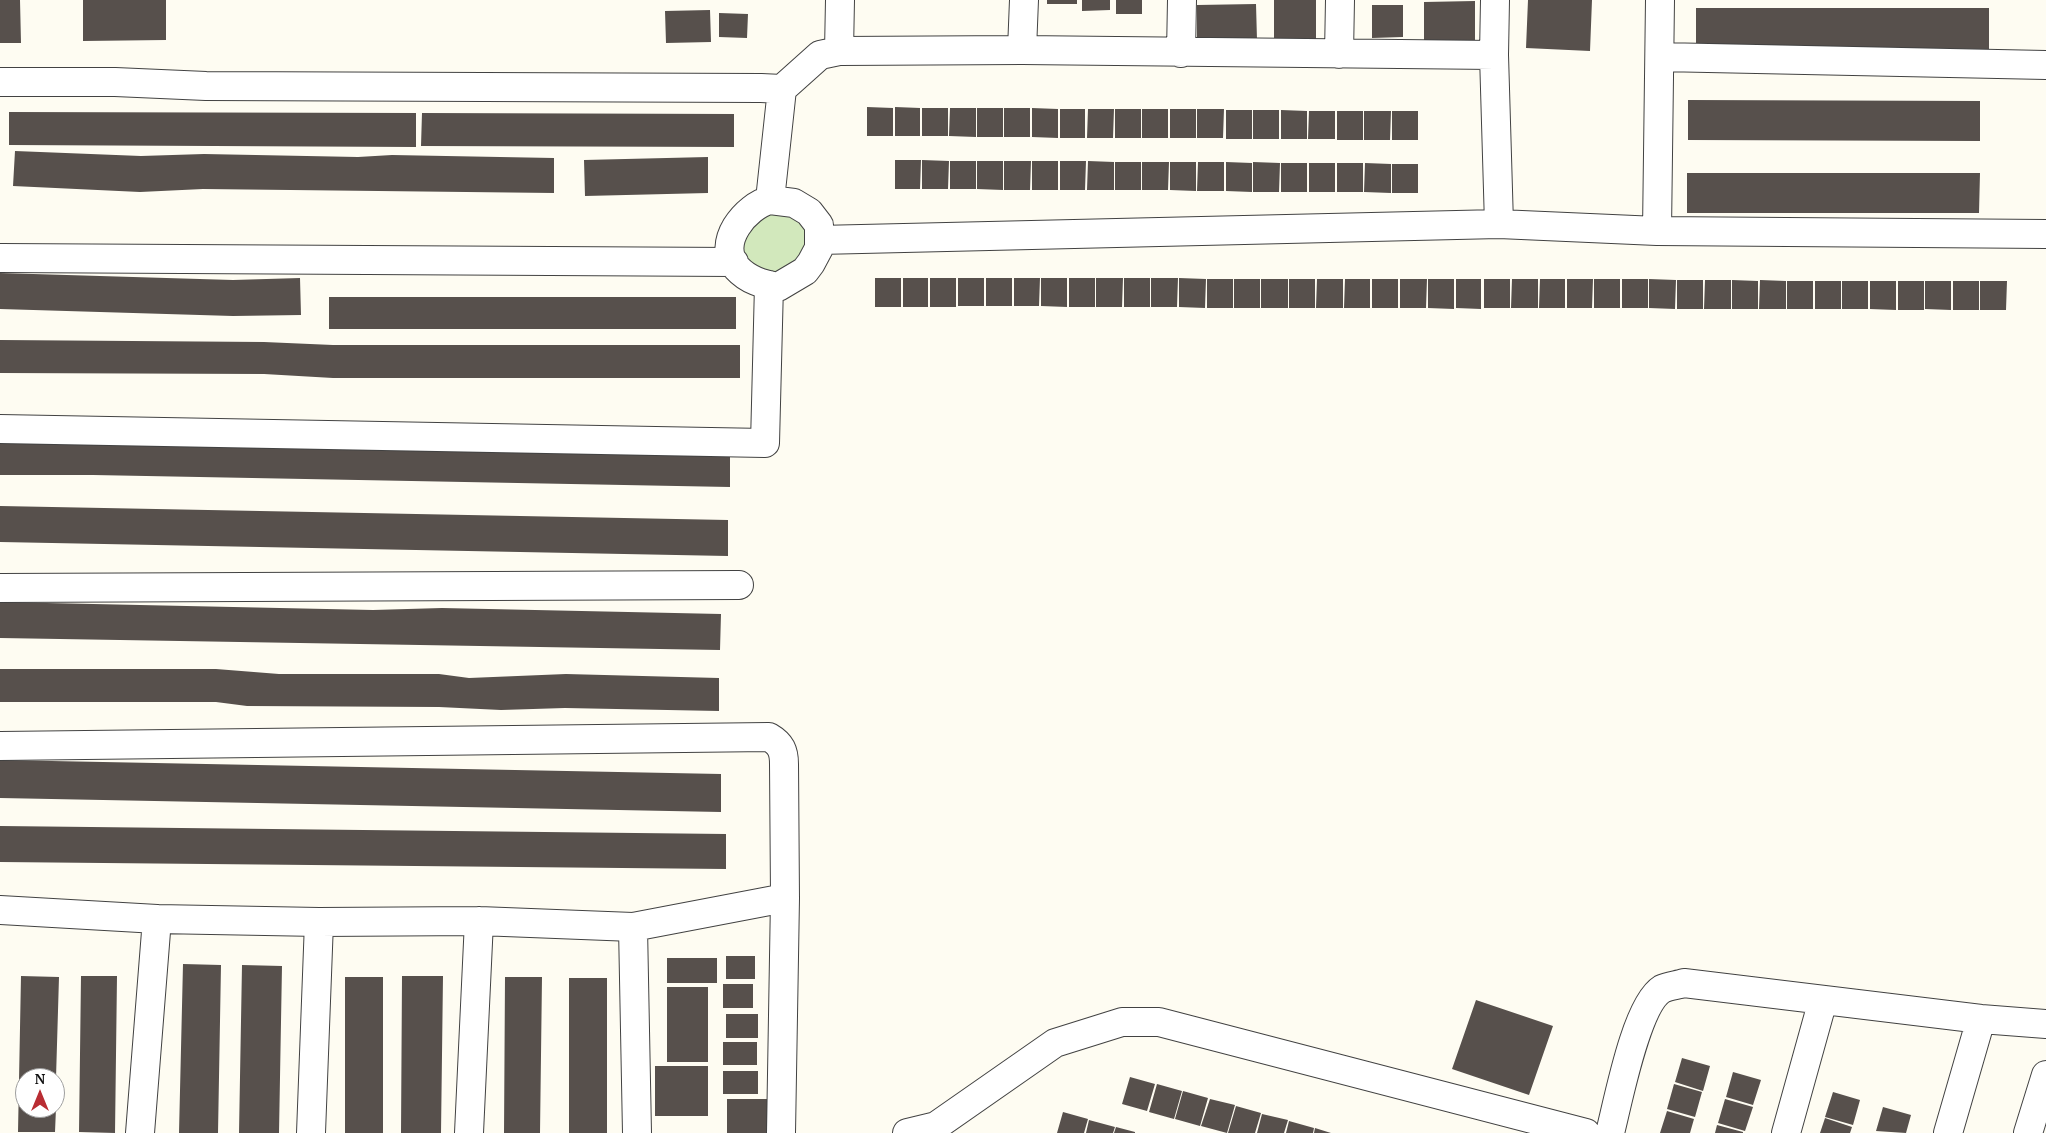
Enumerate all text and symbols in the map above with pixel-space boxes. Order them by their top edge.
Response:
north arrow [15,1068,65,1118]
text: N [35,1069,45,1088]

